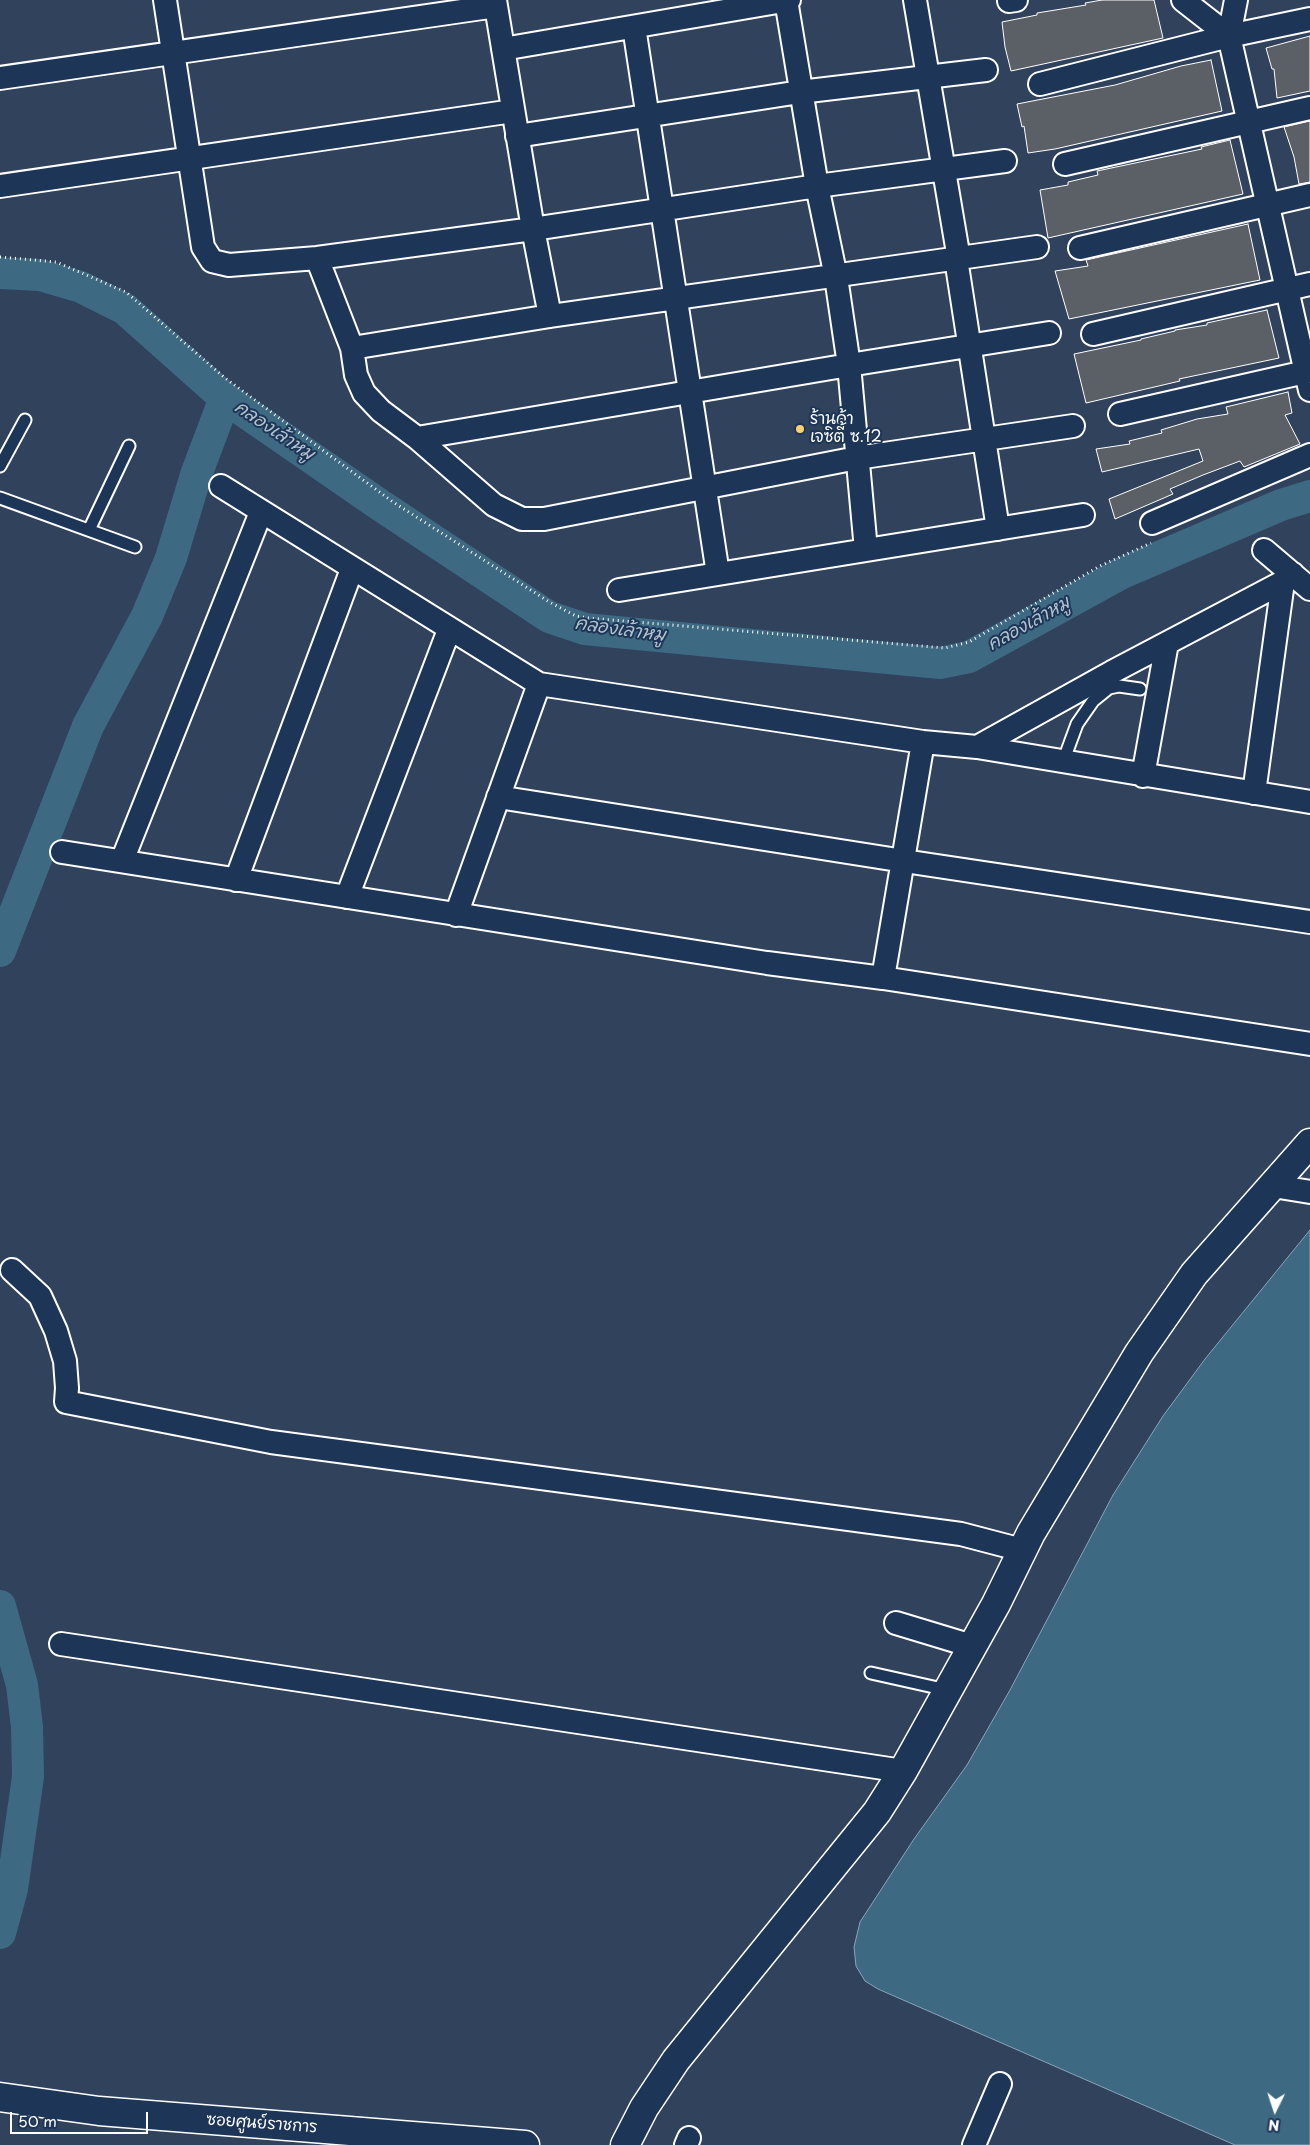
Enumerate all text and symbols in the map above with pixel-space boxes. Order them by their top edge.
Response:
water label: คลองเล้าหมู [230,397,318,465]
place label: ร้านค้า เจซิตี้ ซ.12 [810,410,882,448]
marker: ร้านค้า เจซิตี้ ซ.12 [794,423,806,435]
water label: คลองเล้าหมู [984,592,1074,656]
water label: คลองเล้าหมู [573,613,667,647]
north arrow [1250,2085,1300,2135]
scale bar [12,2102,150,2134]
text: 50 m [18,2109,57,2132]
street label: ซอยศูนย์ราชการ [206,2111,318,2137]
text: N [1268,2115,1280,2136]

